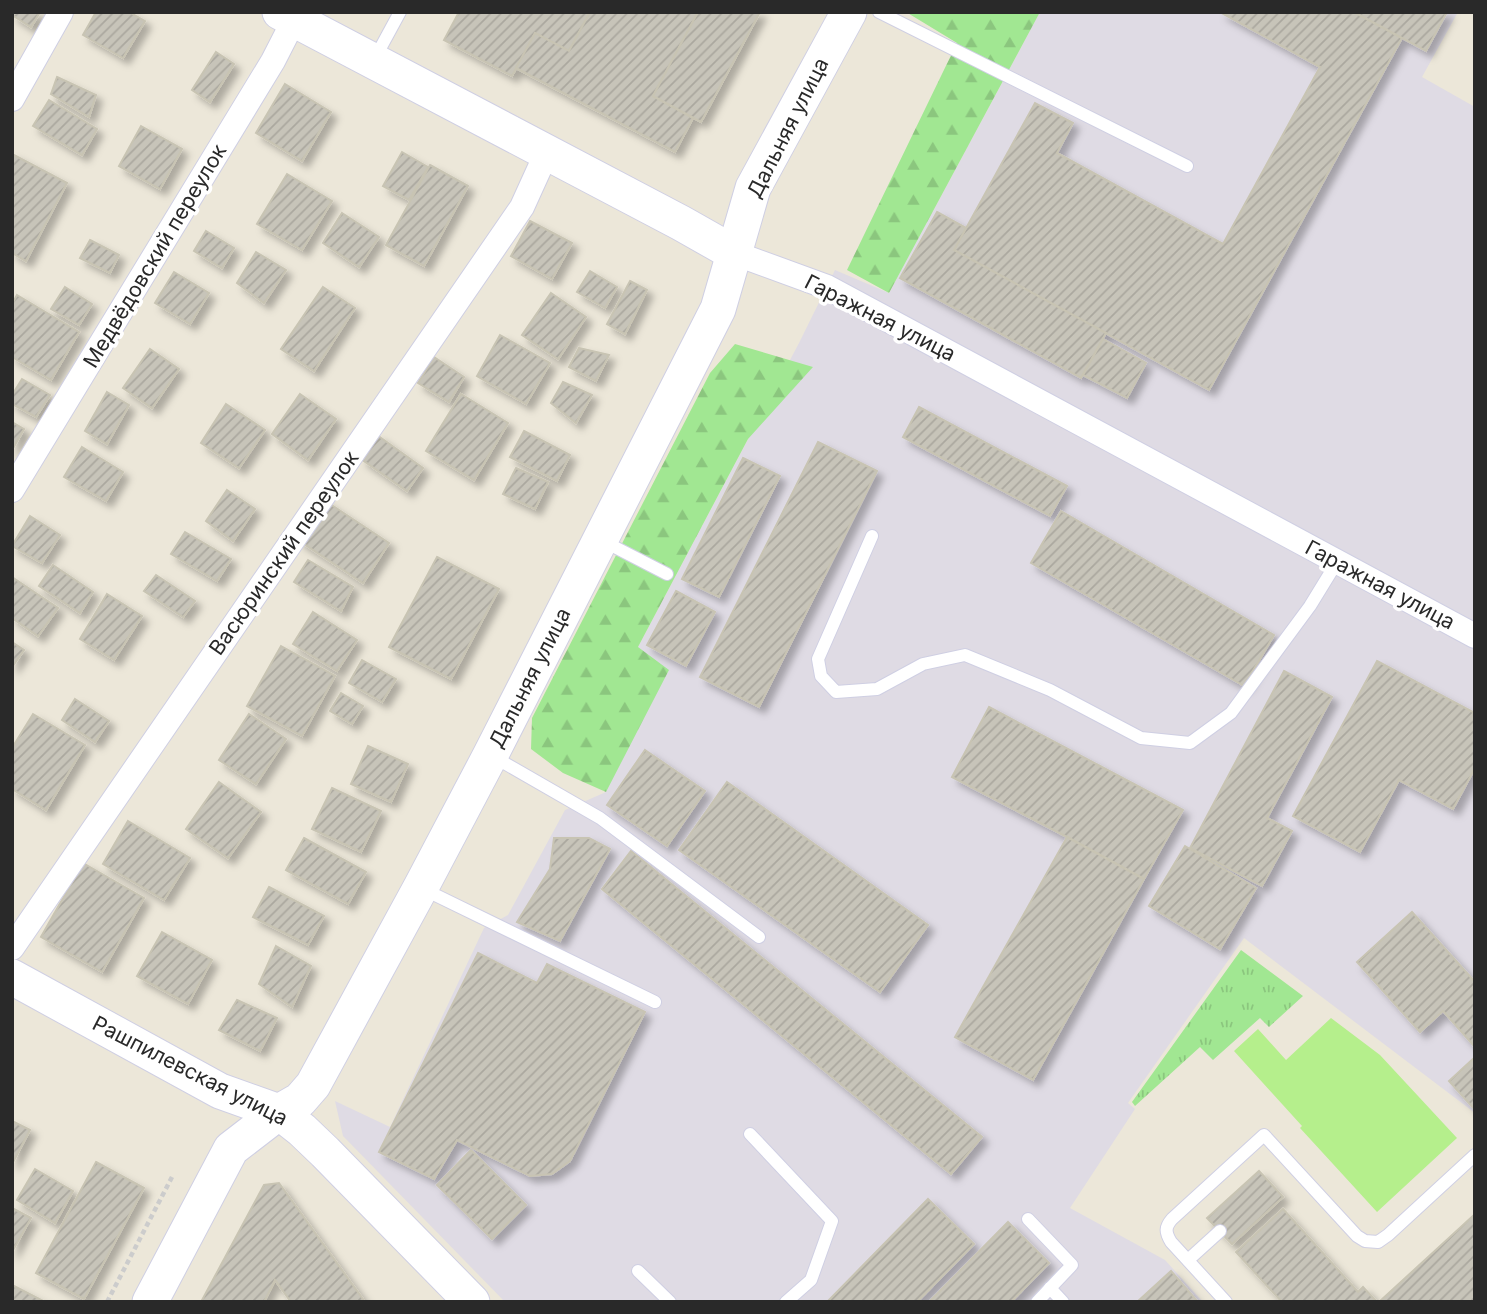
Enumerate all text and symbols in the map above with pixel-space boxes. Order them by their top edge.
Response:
street label: Дальняя улица [741,53,834,202]
street label: Медвёдовский переулок [78,139,232,372]
street label: Гаражная улица [801,269,960,366]
street label: Васюринский переулок [204,445,364,660]
street label: Гаражная улица [1301,535,1459,634]
street label: Дальняя улица [483,603,576,752]
street label: Рашпилевская улица [88,1010,292,1131]

